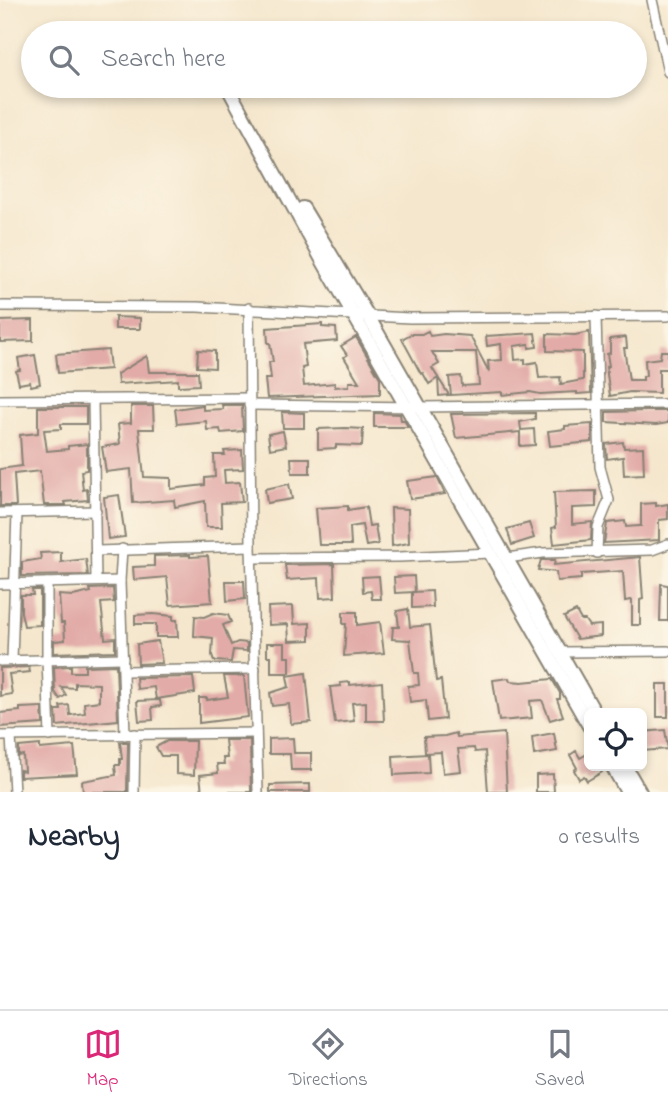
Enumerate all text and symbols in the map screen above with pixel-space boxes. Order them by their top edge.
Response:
search box [21,21,647,98]
icon: search [45,41,83,79]
text: Search here [101,41,226,79]
map controls [584,708,647,771]
button: locate [584,708,647,771]
text: Nearby [28,816,120,860]
text: 0 results [559,821,640,854]
tab: Map [84,1025,122,1094]
tab: Directions [289,1025,368,1094]
tab: Saved [535,1025,584,1094]

